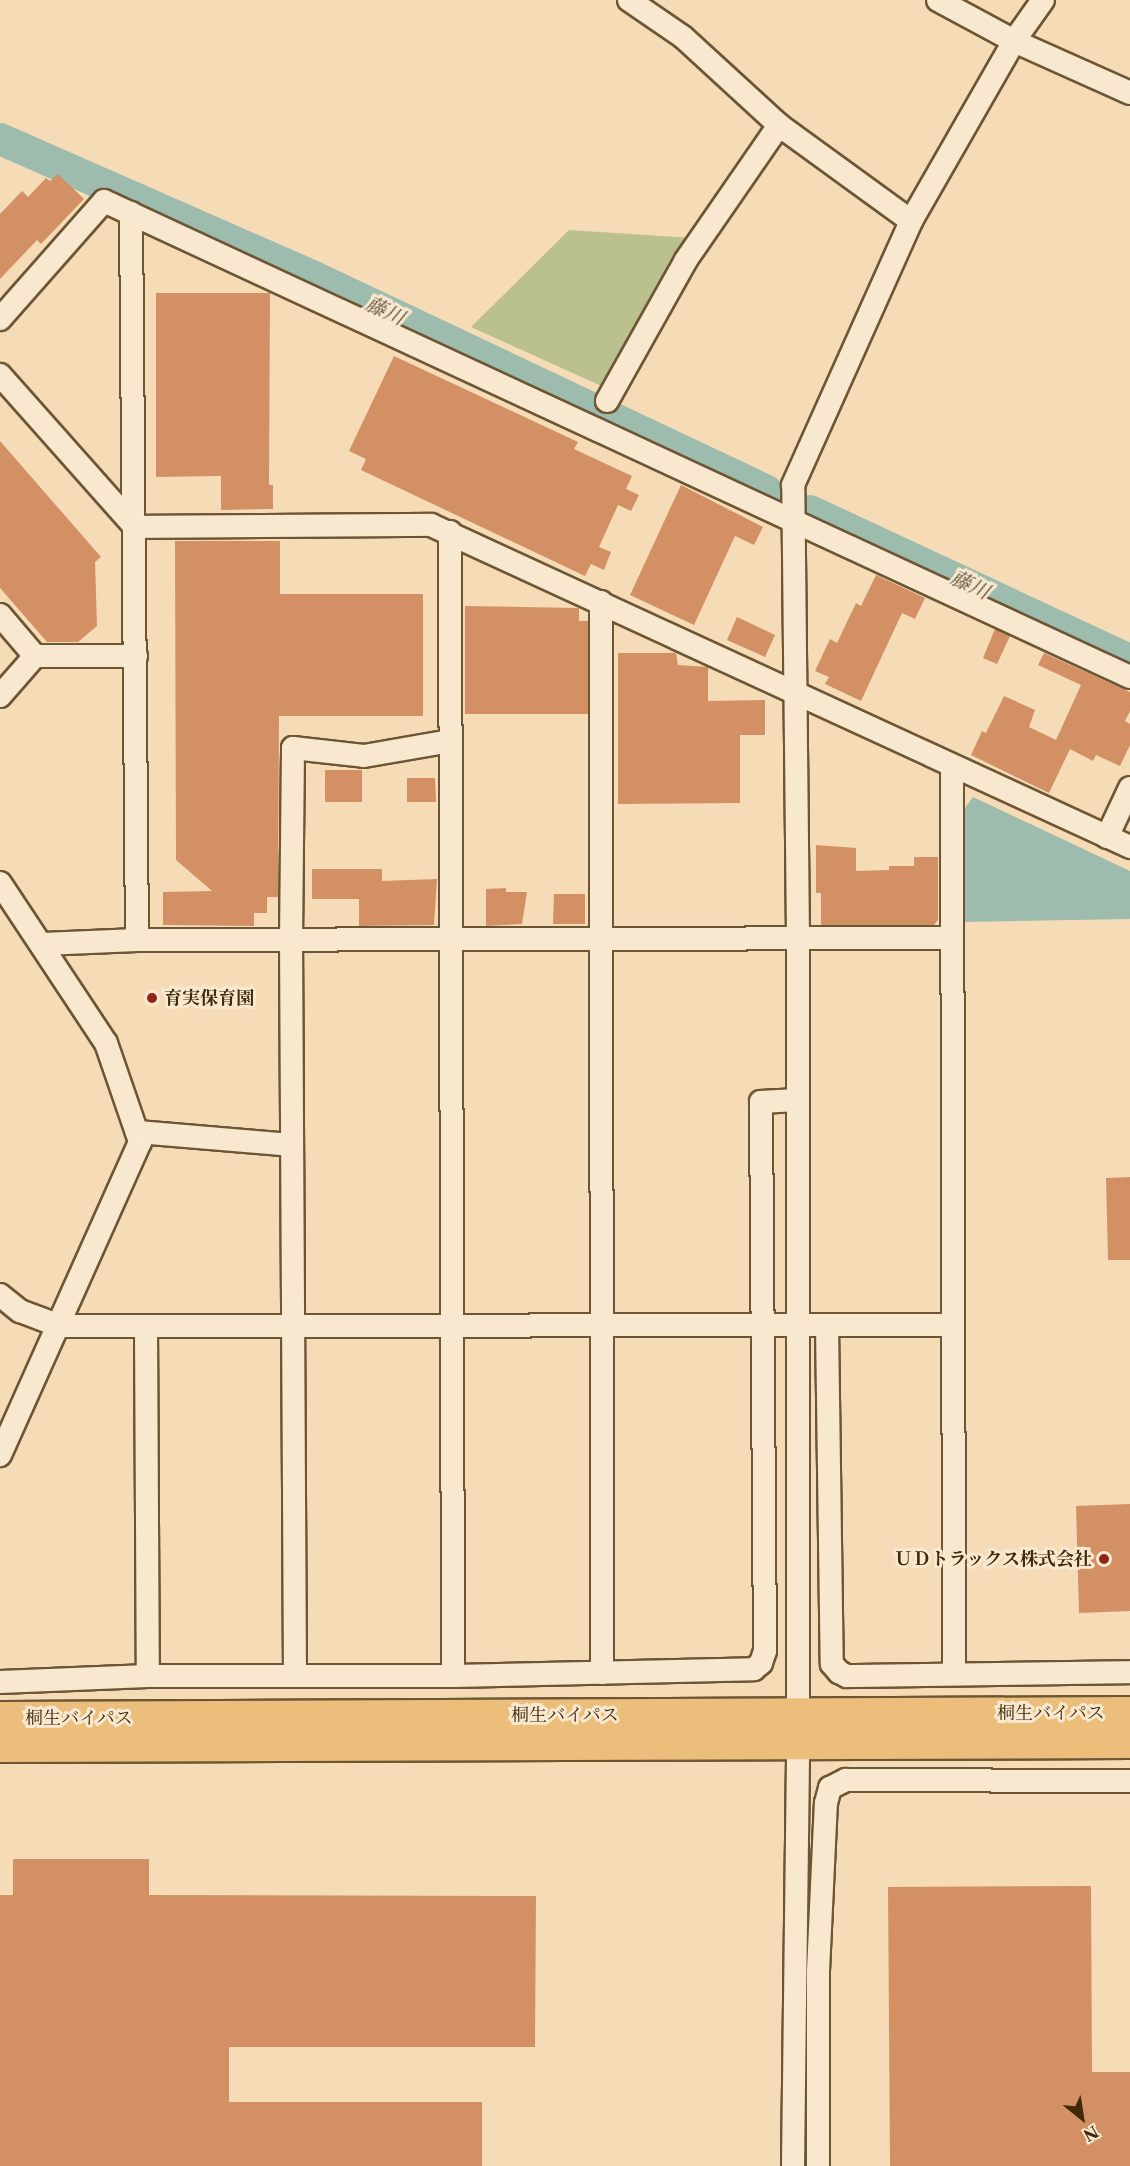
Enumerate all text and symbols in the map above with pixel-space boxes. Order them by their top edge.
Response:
water label: 藤川 [362,292,408,330]
water label: 藤川 [947,566,993,604]
place label: 育実保育園 [164,987,254,1009]
marker: 育実保育園 [145,991,159,1005]
place label: ＵＤトラックス株式会社 [894,1548,1092,1570]
marker: ＵＤトラックス株式会社 [1097,1552,1111,1566]
street label: 桐生バイパス [997,1702,1105,1724]
street label: 桐生バイパス [511,1704,619,1726]
street label: 桐生バイパス [25,1707,133,1729]
north arrow [1052,2088,1112,2148]
text: N [1080,2121,1102,2146]

